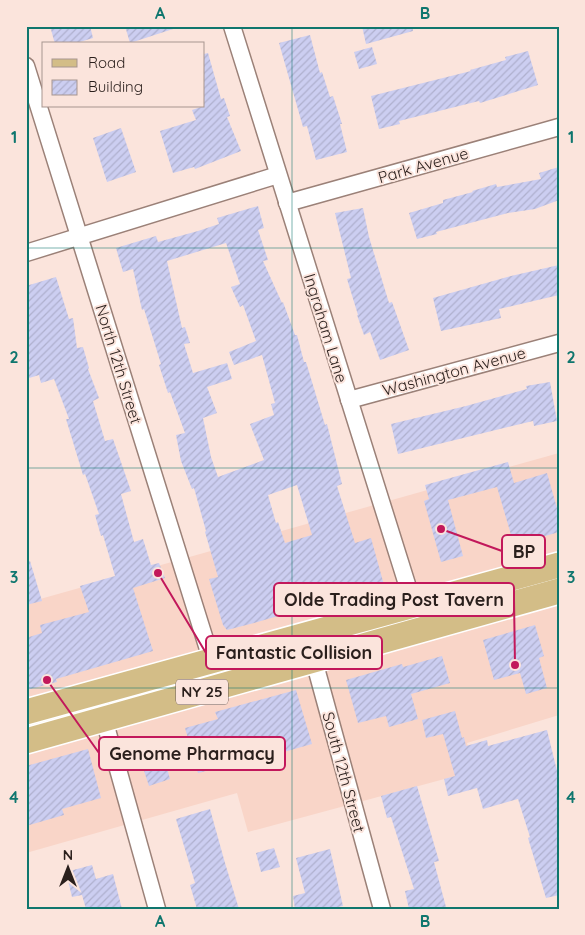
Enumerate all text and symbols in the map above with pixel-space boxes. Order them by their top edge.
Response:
text: A [155,3,166,23]
text: B [420,3,430,23]
legend [42,42,205,108]
text: Road [88,53,125,72]
text: Building [88,77,143,96]
text: 1 [11,127,17,147]
text: 1 [568,127,574,147]
street label: Park Avenue [376,143,470,187]
street label: Ingraham Lane [300,271,352,385]
street label: North 12th Street [91,302,147,426]
street label: Washington Avenue [380,342,528,400]
text: 2 [9,347,19,367]
text: 2 [566,347,576,367]
callout: BP [502,535,545,568]
text: BP [513,540,535,563]
text: 3 [10,567,18,587]
text: 3 [567,567,575,587]
callout: Olde Trading Post Tavern [274,583,514,616]
text: Olde Trading Post Tavern [284,588,504,611]
callout: Fantastic Collision [206,636,382,669]
text: Fantastic Collision [216,641,372,664]
road number: NY 25 [176,680,228,704]
street label: South 12th Street [318,710,370,834]
callout: Genome Pharmacy [99,737,285,770]
text: Genome Pharmacy [109,742,275,765]
text: 4 [9,787,19,807]
text: 4 [566,787,576,807]
north arrow [42,842,92,892]
text: N [63,846,73,864]
text: A [155,911,166,931]
text: B [420,911,430,931]

